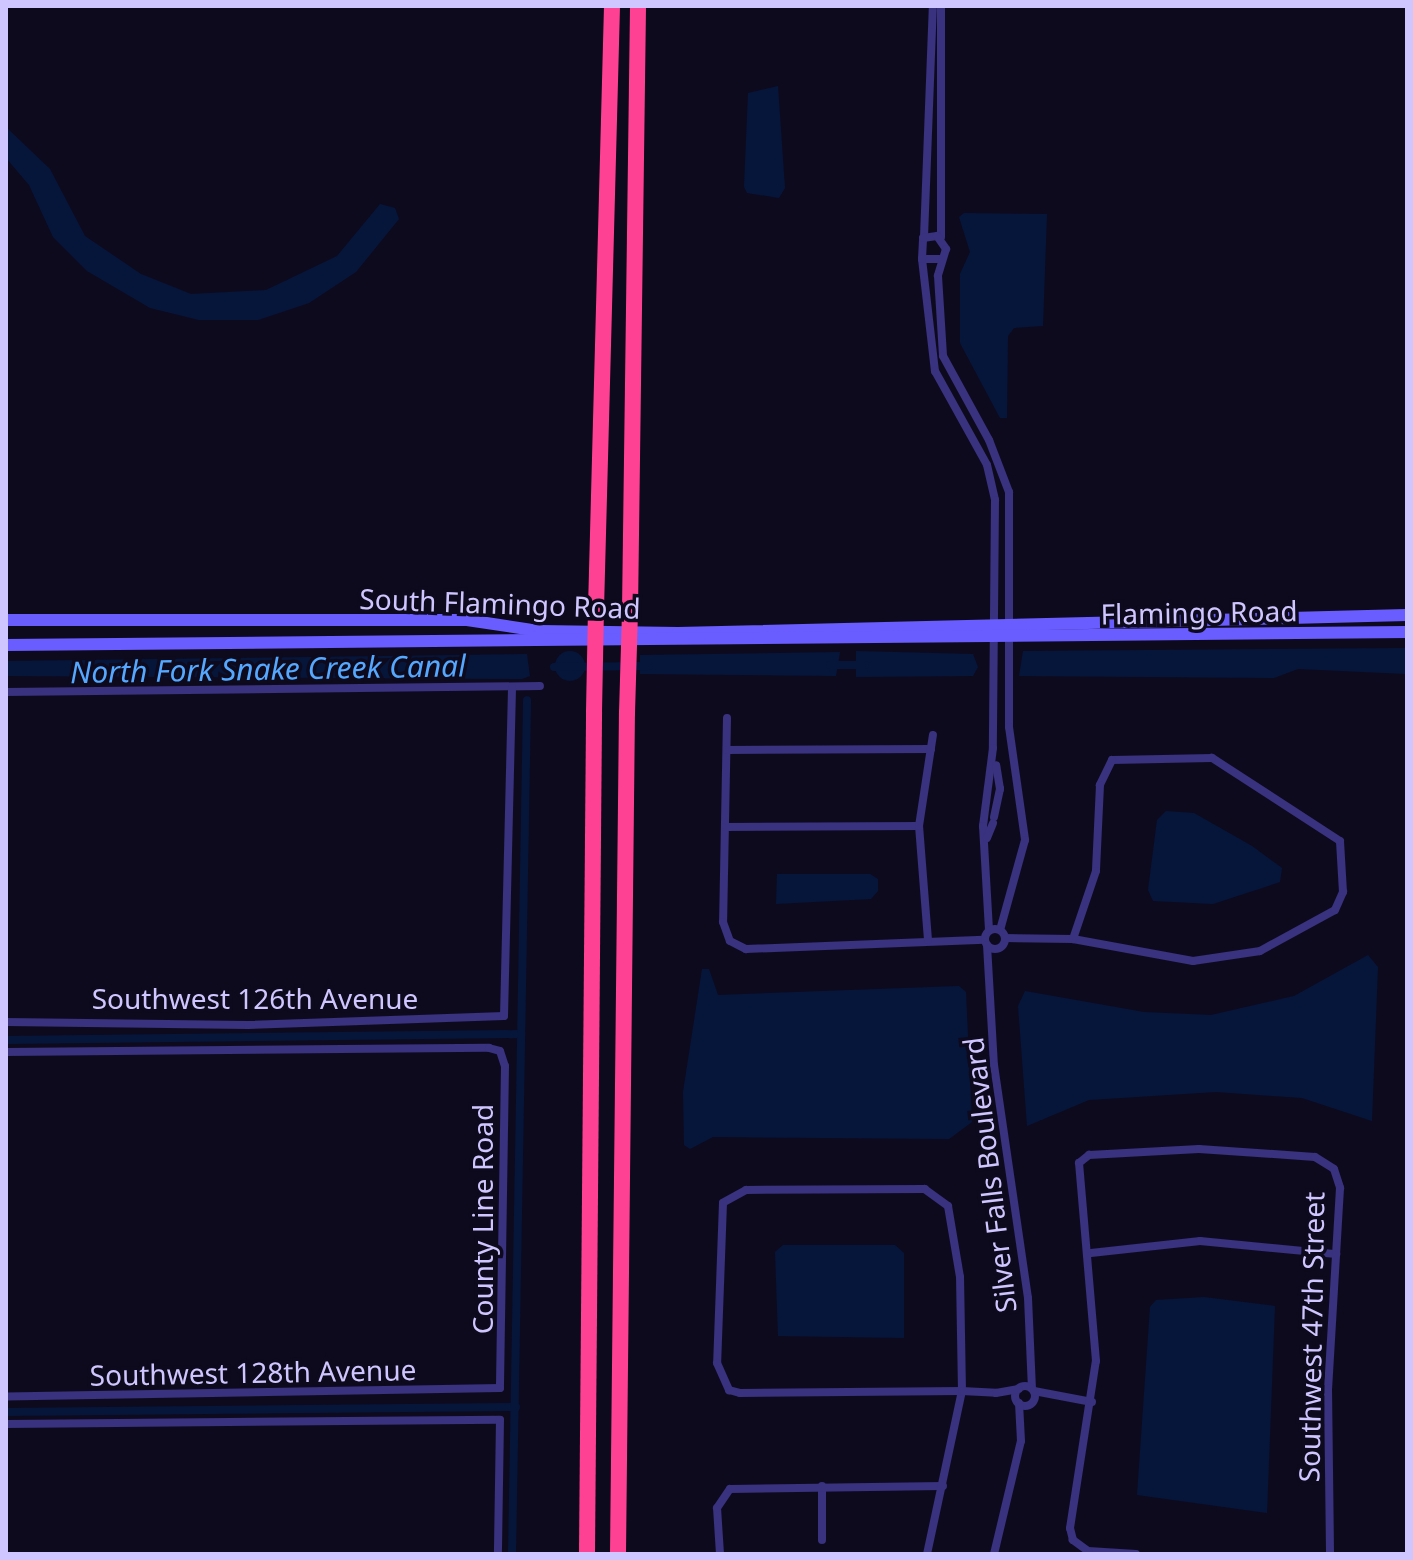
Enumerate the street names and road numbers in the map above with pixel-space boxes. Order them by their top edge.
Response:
street label: South Flamingo Road [359,581,641,625]
street label: Flamingo Road [1100,593,1298,631]
street label: Southwest 126th Avenue [92,981,418,1015]
street label: Silver Falls Boulevard [955,1035,1023,1315]
street label: County Line Road [465,1104,499,1334]
street label: Southwest 47th Street [1292,1191,1330,1483]
street label: Southwest 128th Avenue [89,1352,417,1392]

